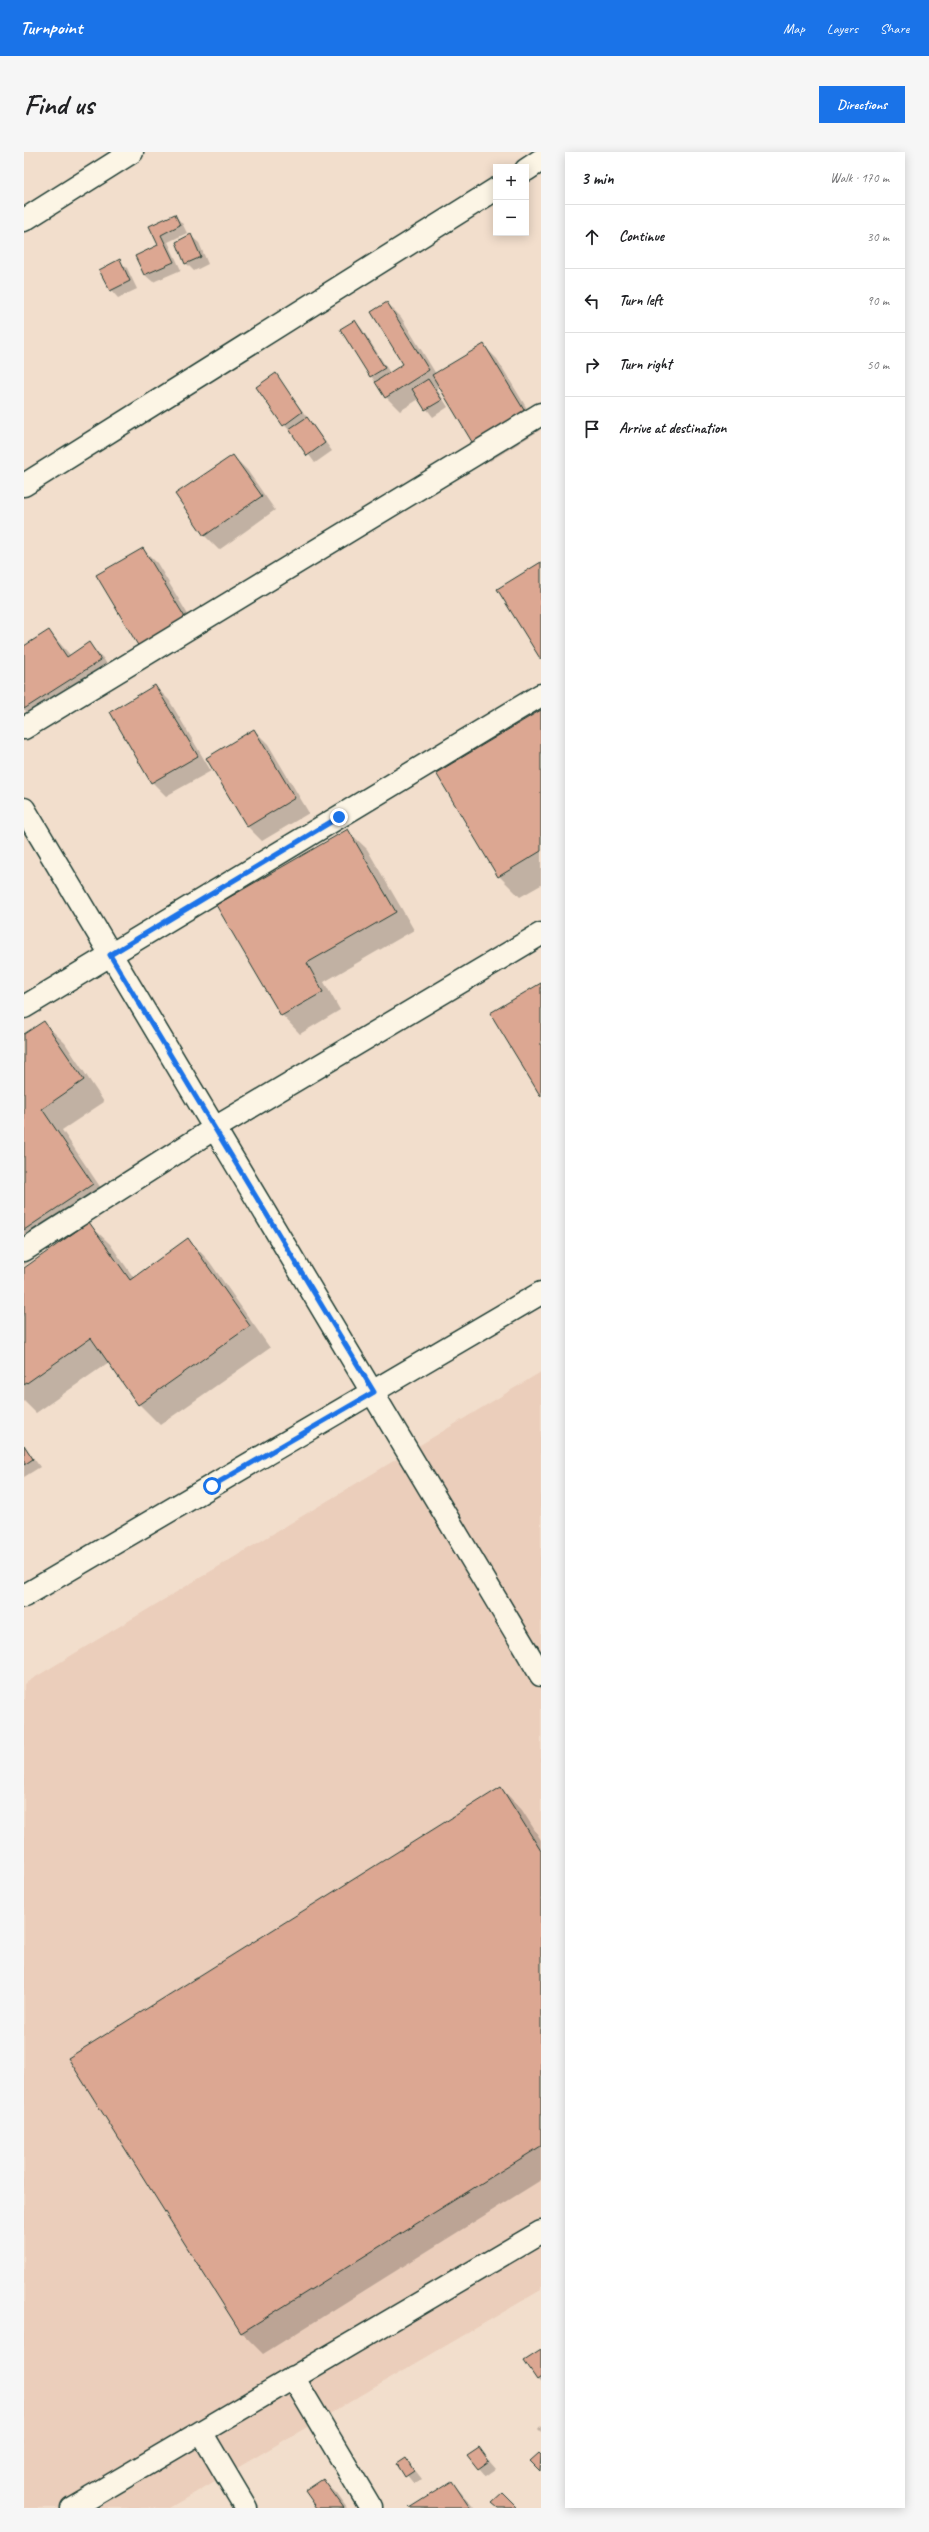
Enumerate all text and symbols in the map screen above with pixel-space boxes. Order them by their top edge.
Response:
text: Turnpoint [20,16,82,40]
text: Map [783,20,805,37]
text: Layers [827,20,858,37]
text: Share [880,20,909,37]
button: Directions [819,86,905,123]
text: Find us [24,87,94,122]
map controls [493,164,529,236]
button: + [493,164,529,200]
text: 3 min [581,168,614,189]
text: Walk · 170 m [830,170,889,186]
button: − [493,200,529,236]
icon: ahead [581,226,603,248]
text: Continue [619,227,664,246]
text: 30 m [867,229,889,245]
icon: left [581,290,603,312]
text: Turn left [619,291,662,310]
text: 90 m [867,293,889,309]
icon: right [581,354,603,376]
text: Turn right [619,355,672,374]
text: 50 m [867,357,889,373]
icon: arrive [581,418,603,440]
text: Arrive at destination [619,419,726,438]
route end [330,808,348,826]
route start [203,1477,221,1495]

